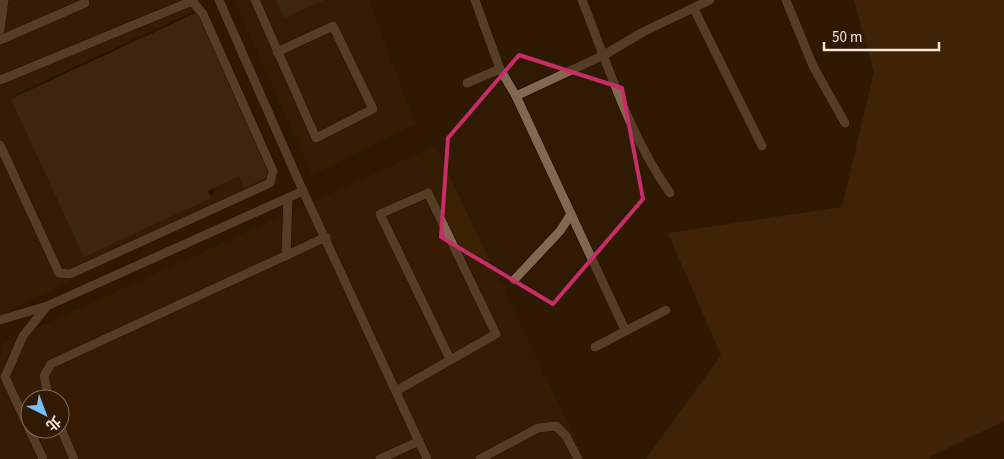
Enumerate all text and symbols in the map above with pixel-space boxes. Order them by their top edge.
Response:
scale bar [824,20,939,52]
text: 50 m [832,27,862,48]
north arrow [20,389,70,439]
text: 北 [41,411,65,435]

